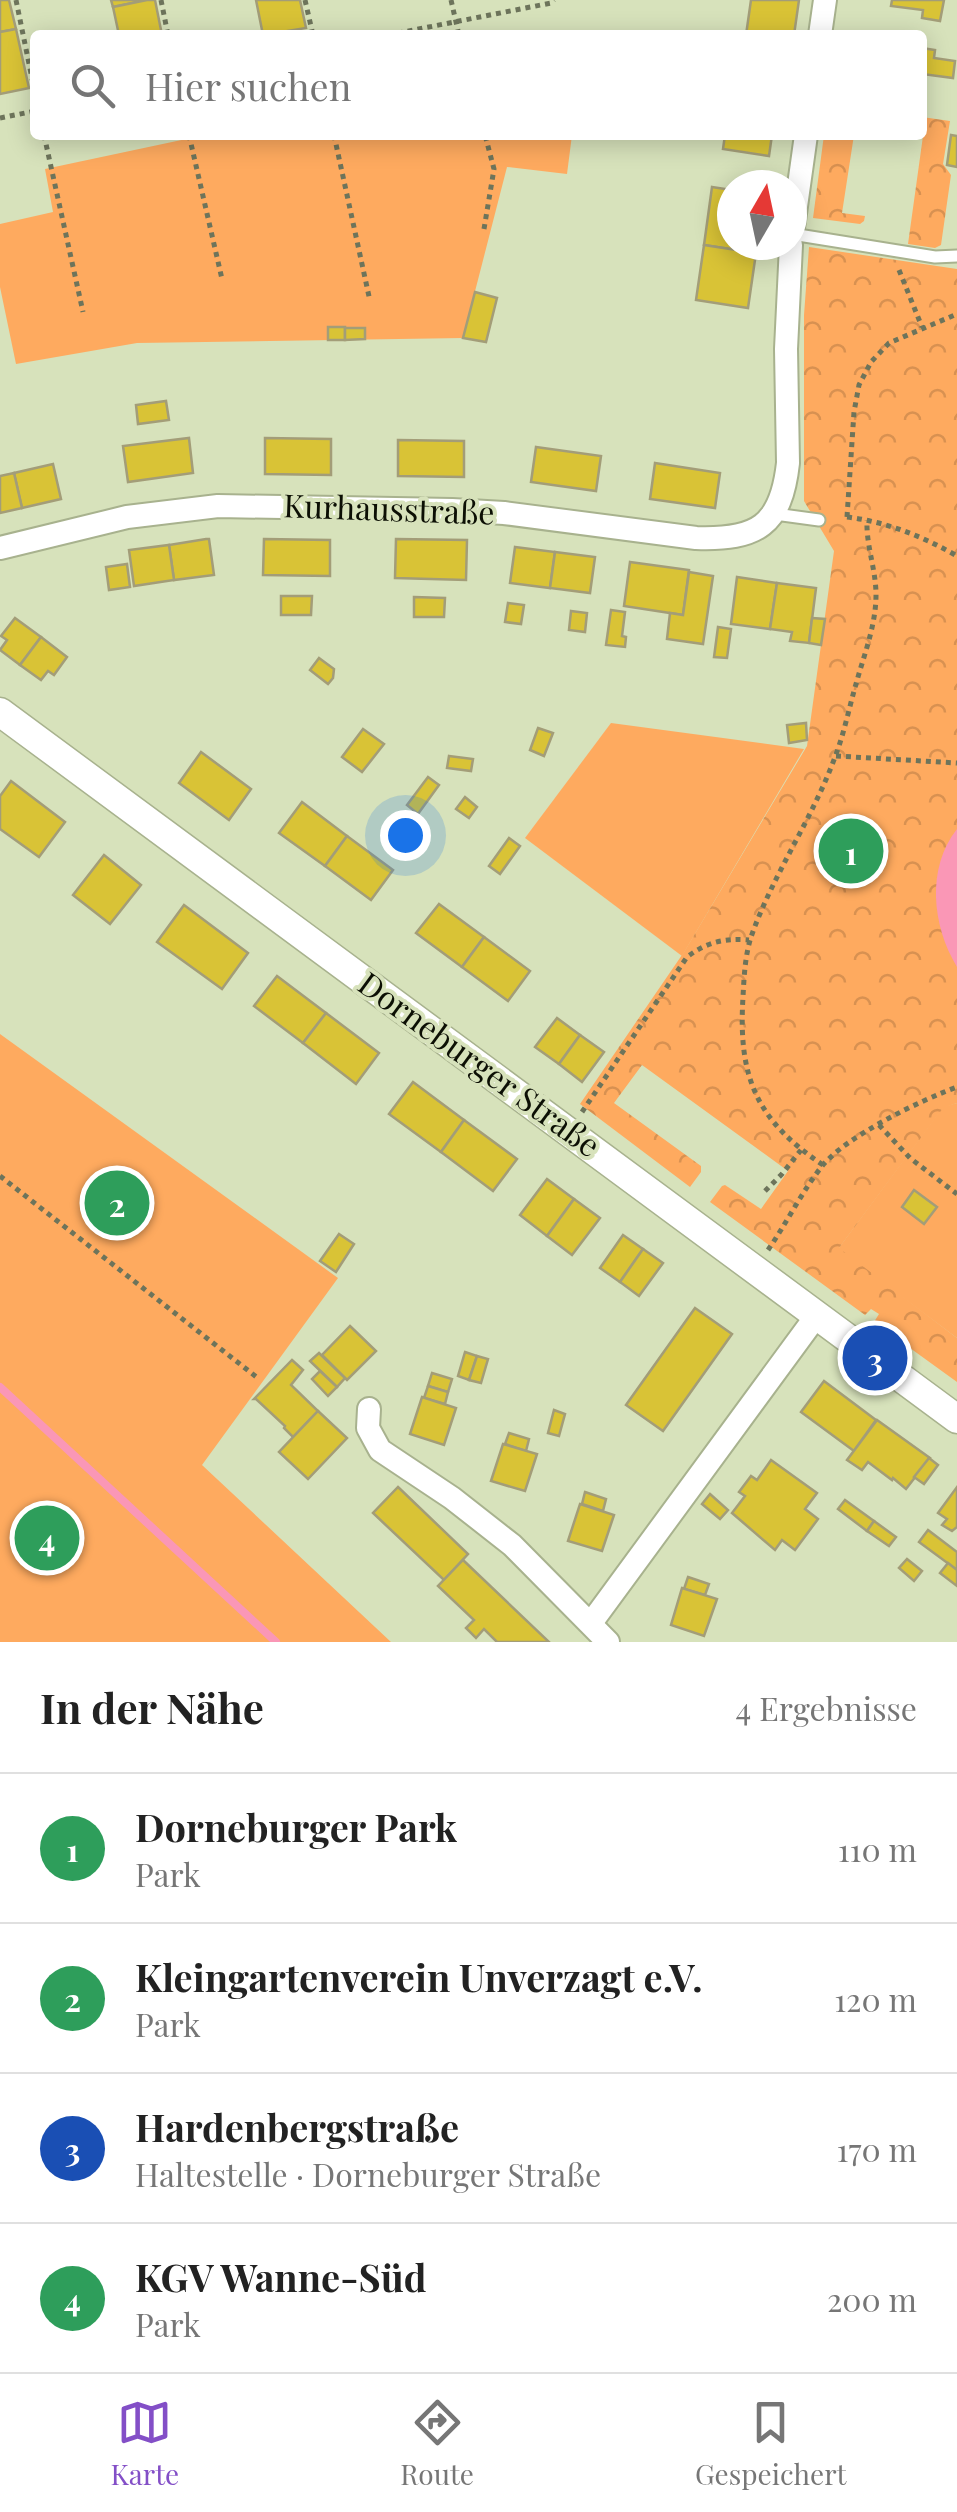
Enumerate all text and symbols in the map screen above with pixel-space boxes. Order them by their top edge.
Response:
search box [30,30,927,140]
icon: search [65,58,120,113]
text: Hier suchen [145,60,352,111]
north arrow [717,170,807,260]
street label: Kurhausstraße [283,482,496,533]
your location [380,810,431,861]
pin: 1 [818,814,884,888]
street label: Dorneburger Straße [351,961,610,1165]
pin: 2 [84,1166,150,1240]
pin: 3 [842,1320,908,1396]
pin: 4 [15,1500,80,1576]
text: In der Nähe [40,1679,264,1735]
text: 4 Ergebnisse [735,1686,917,1729]
text: Dorneburger Park [135,1801,457,1852]
text: 1 [66,1827,79,1870]
text: 110 m [838,1827,917,1870]
text: Park [135,1852,201,1895]
text: Kleingartenverein Unverzagt e.V. [135,1951,703,2002]
text: 2 [64,1977,81,2020]
text: 120 m [834,1977,917,2020]
text: Park [135,2002,201,2045]
text: Hardenbergstraße [135,2101,459,2152]
text: 3 [65,2127,80,2170]
text: 170 m [837,2127,917,2170]
text: Haltestelle · Dorneburger Straße [135,2152,601,2195]
text: KGV Wanne-Süd [135,2251,426,2302]
text: 4 [64,2277,81,2320]
text: 200 m [827,2277,917,2320]
text: Park [135,2302,201,2345]
tab: Karte [110,2395,179,2492]
tab: Route [400,2395,474,2492]
tab: Gespeichert [695,2395,847,2492]

